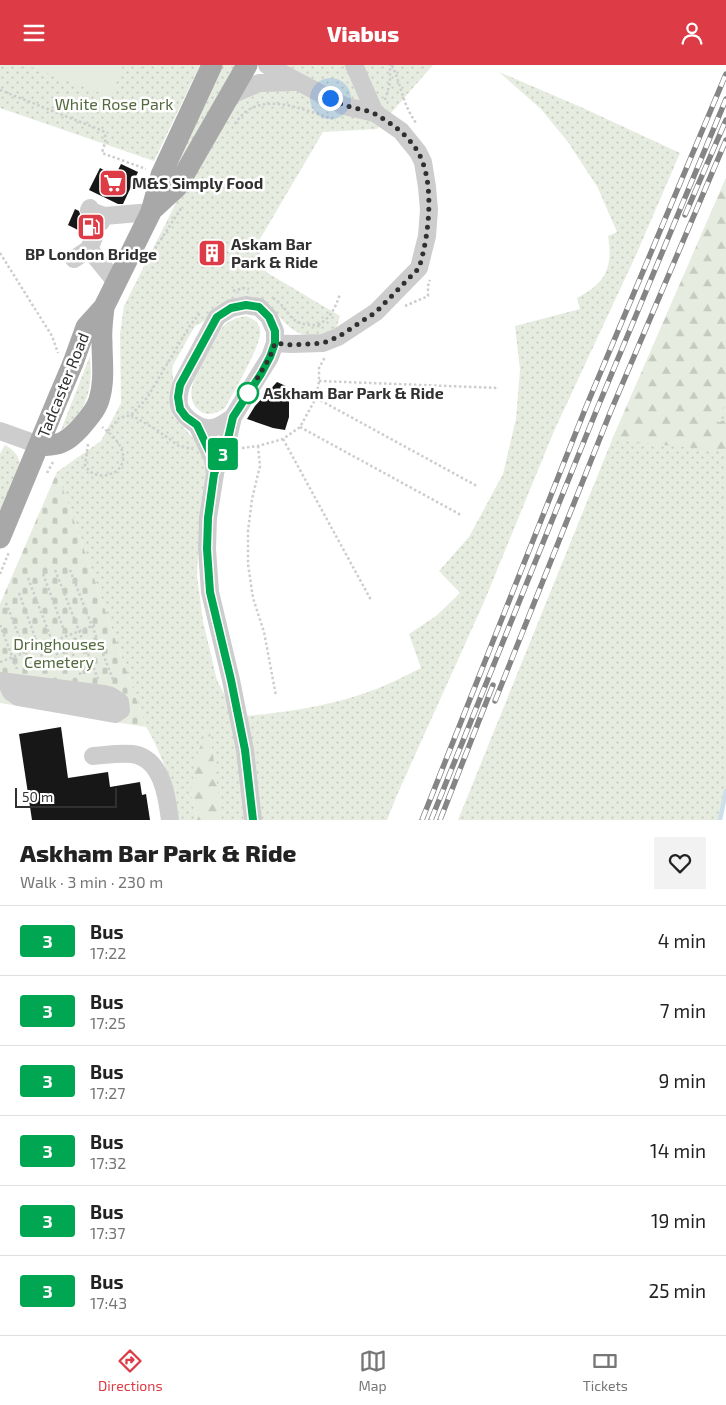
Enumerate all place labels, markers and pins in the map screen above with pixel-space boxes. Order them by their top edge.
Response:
supermarket icon: M&S Simply Food [98,168,128,198]
place label: M&S Simply Food [132,173,263,193]
fuel station icon: BP London Bridge [76,212,106,242]
place label: Askam Bar Park & Ride [231,234,318,271]
building icon: Askam Bar Park & Ride [197,238,227,268]
place label: BP London Bridge [25,244,157,263]
marker: Askham Bar Park & Ride [237,382,259,404]
place label: Askham Bar Park & Ride [263,383,444,402]

